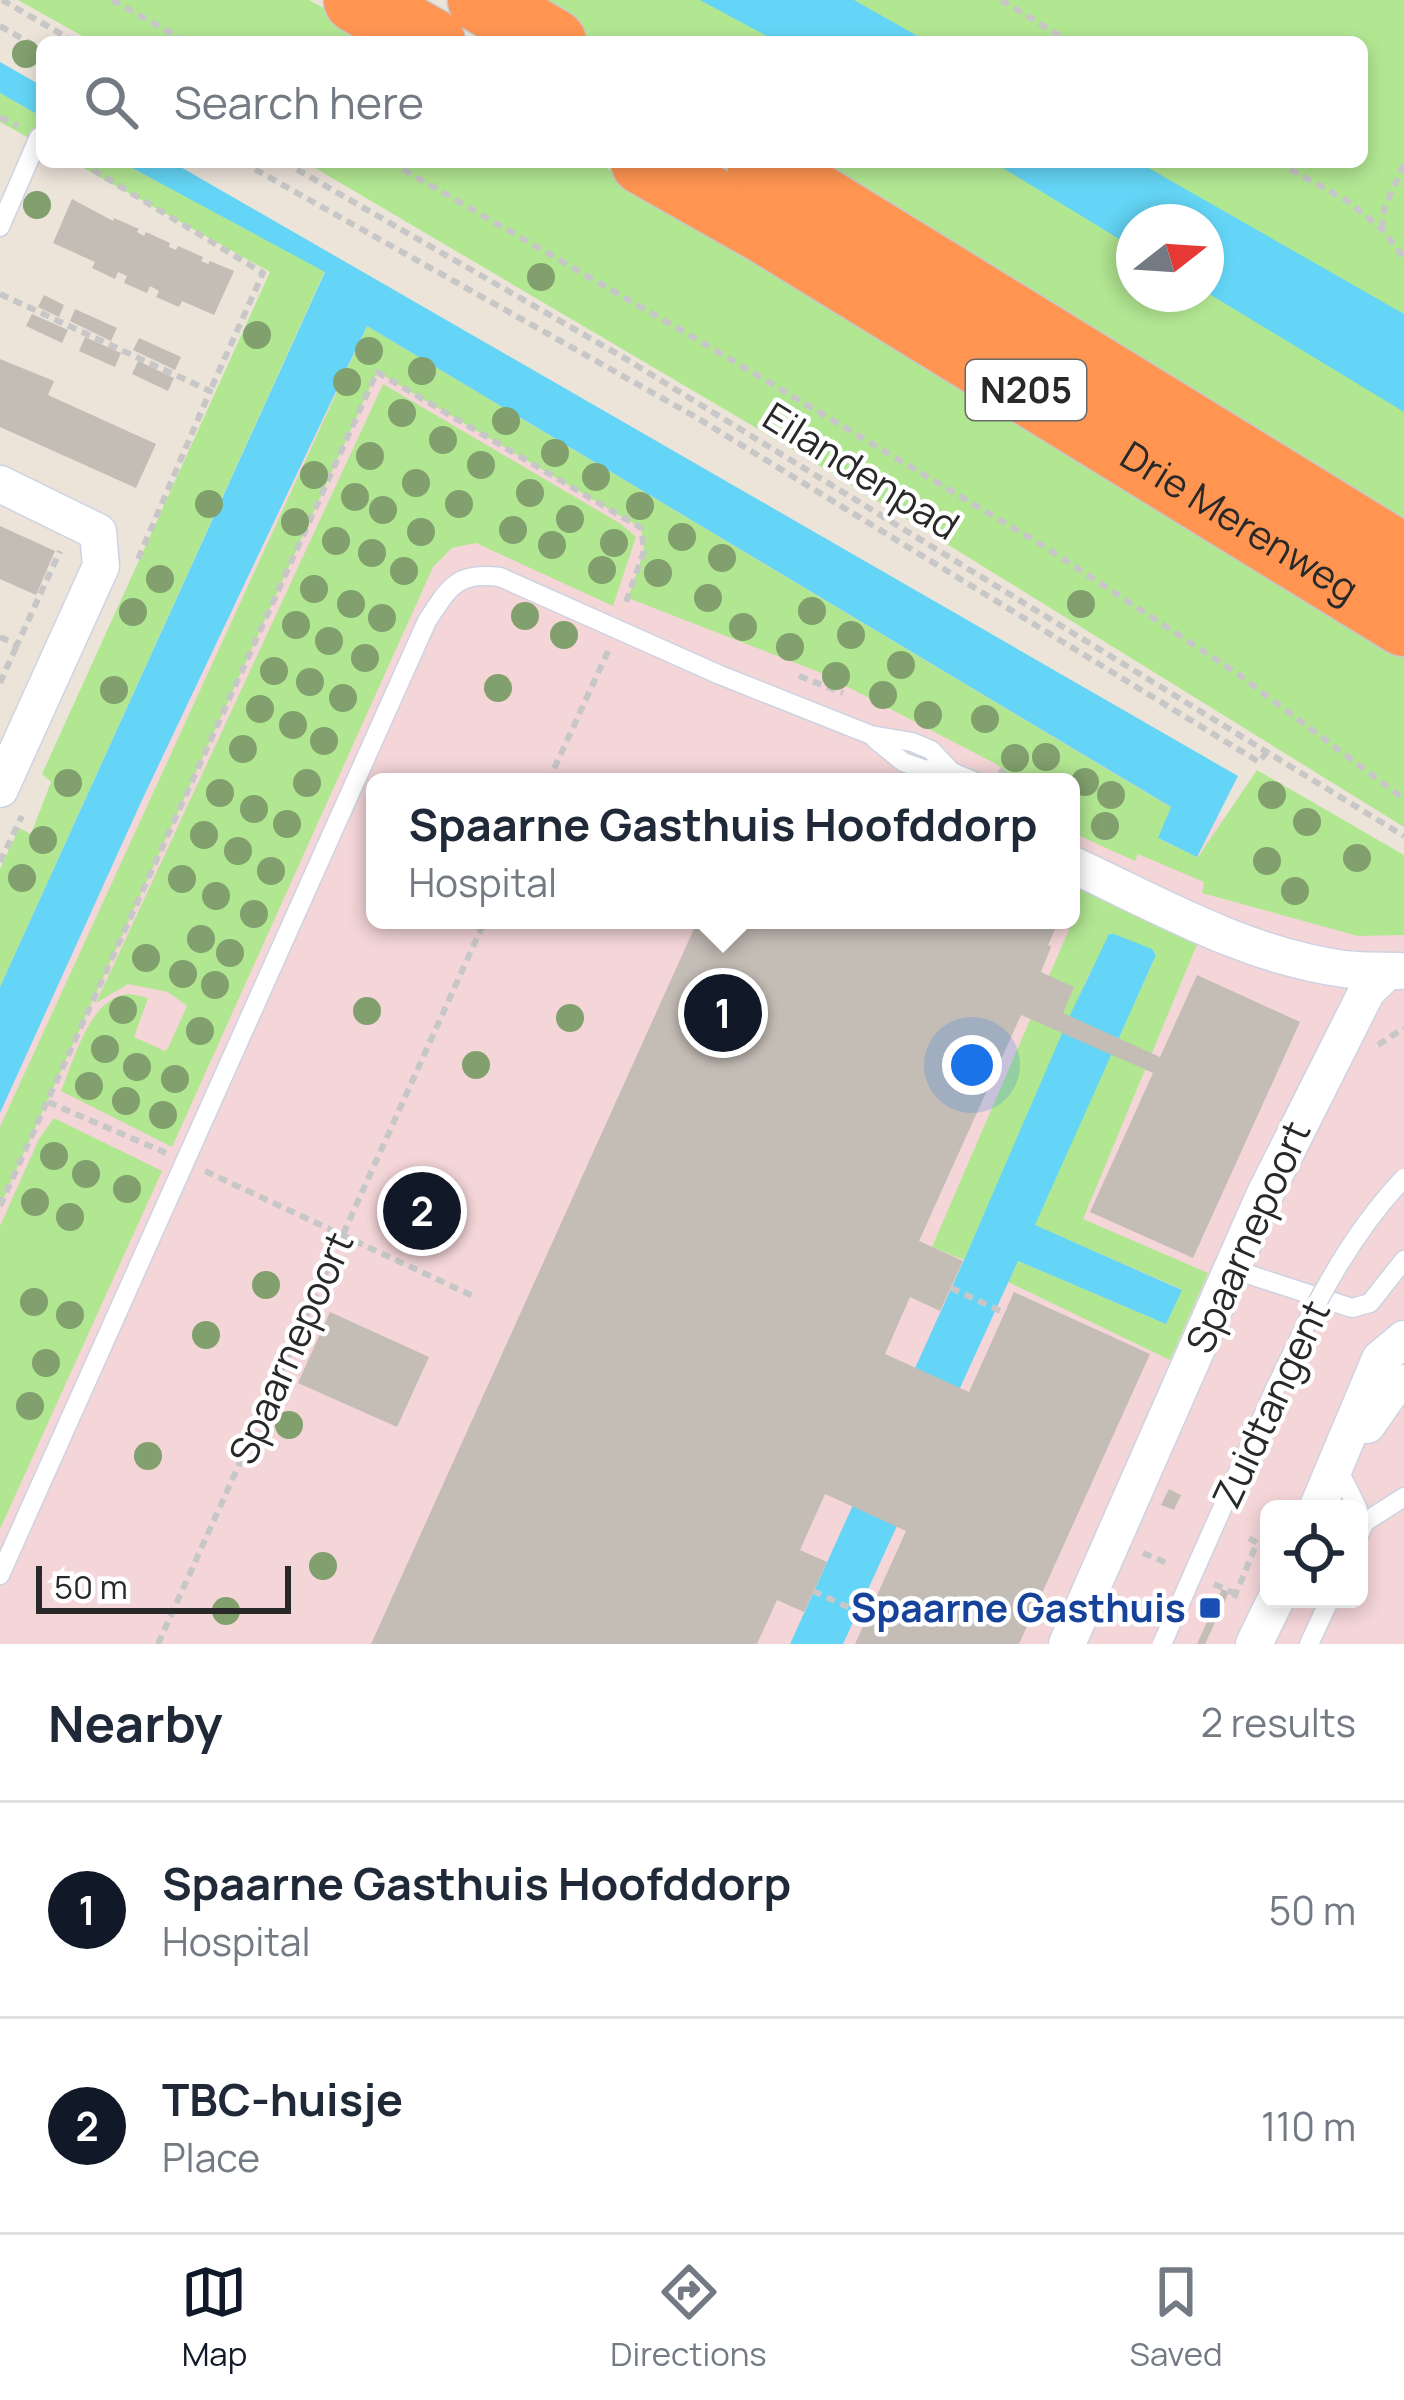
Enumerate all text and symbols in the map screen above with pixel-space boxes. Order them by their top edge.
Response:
search box [36,36,1368,168]
icon: search [78,69,144,135]
text: Search here [174,71,424,133]
north arrow [1116,204,1224,312]
road number: N205 [966,360,1086,420]
street label: Eilandenpad [753,389,970,552]
street label: Drie Merenweg [1111,428,1369,615]
popup [366,773,1080,929]
text: Spaarne Gasthuis Hoofddorp [408,793,1038,855]
text: Hospital [408,855,557,909]
pin: 1 [684,968,762,1058]
your location [942,1035,1002,1095]
street label: Spaarnepoort [1172,1112,1322,1361]
pin: 2 [383,1166,461,1256]
street label: Spaarnepoort [215,1223,365,1472]
street label: Zuidtangent [1198,1291,1342,1516]
map controls [1260,1500,1368,1608]
button: locate [1260,1500,1368,1608]
scale bar [36,1560,291,1613]
text: 50 m [54,1564,128,1609]
place label: Spaarne Gasthuis [851,1580,1186,1634]
marker: Spaarne Gasthuis [1197,1595,1223,1621]
text: Nearby [48,1688,223,1757]
text: 2 results [1201,1695,1356,1749]
text: Spaarne Gasthuis Hoofddorp [162,1852,791,1914]
text: 1 [78,1883,96,1937]
text: 50 m [1269,1883,1356,1937]
text: Hospital [162,1914,311,1968]
text: TBC-huisje [162,2068,403,2130]
text: 2 [75,2099,99,2153]
text: 110 m [1261,2099,1356,2153]
text: Place [162,2130,260,2184]
tab: Map [181,2259,247,2376]
tab: Directions [610,2259,767,2376]
tab: Saved [1130,2259,1223,2376]

